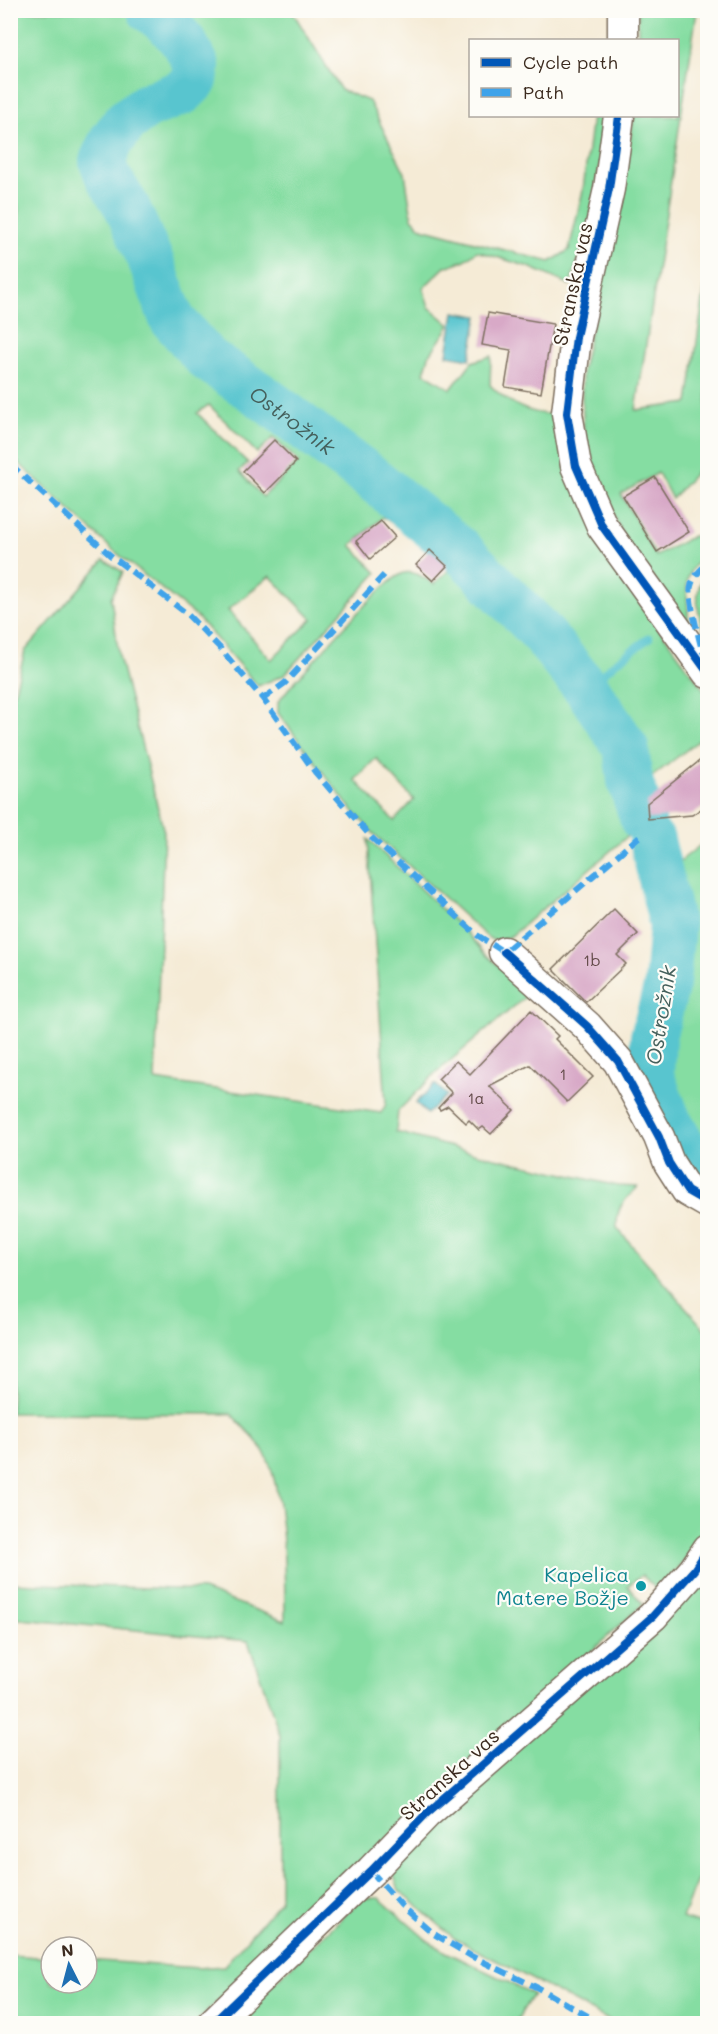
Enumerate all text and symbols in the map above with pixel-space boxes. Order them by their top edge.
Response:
legend [469,39,679,117]
text: Cycle path [523,50,618,74]
text: Path [523,80,563,104]
street label: Stranska vas [546,220,598,348]
water label: Ostrožnik [245,379,342,460]
house number: 1b [583,949,601,970]
water label: Ostrožnik [639,963,681,1066]
house number: 1 [559,1063,567,1084]
house number: 1a [467,1087,485,1108]
place label: Kapelica Matere Božje [496,1561,629,1610]
marker: Kapelica Matere Božje [634,1579,648,1593]
street label: Stranska vas [394,1722,504,1826]
north arrow [39,1935,99,1995]
text: N [60,1939,75,1961]

